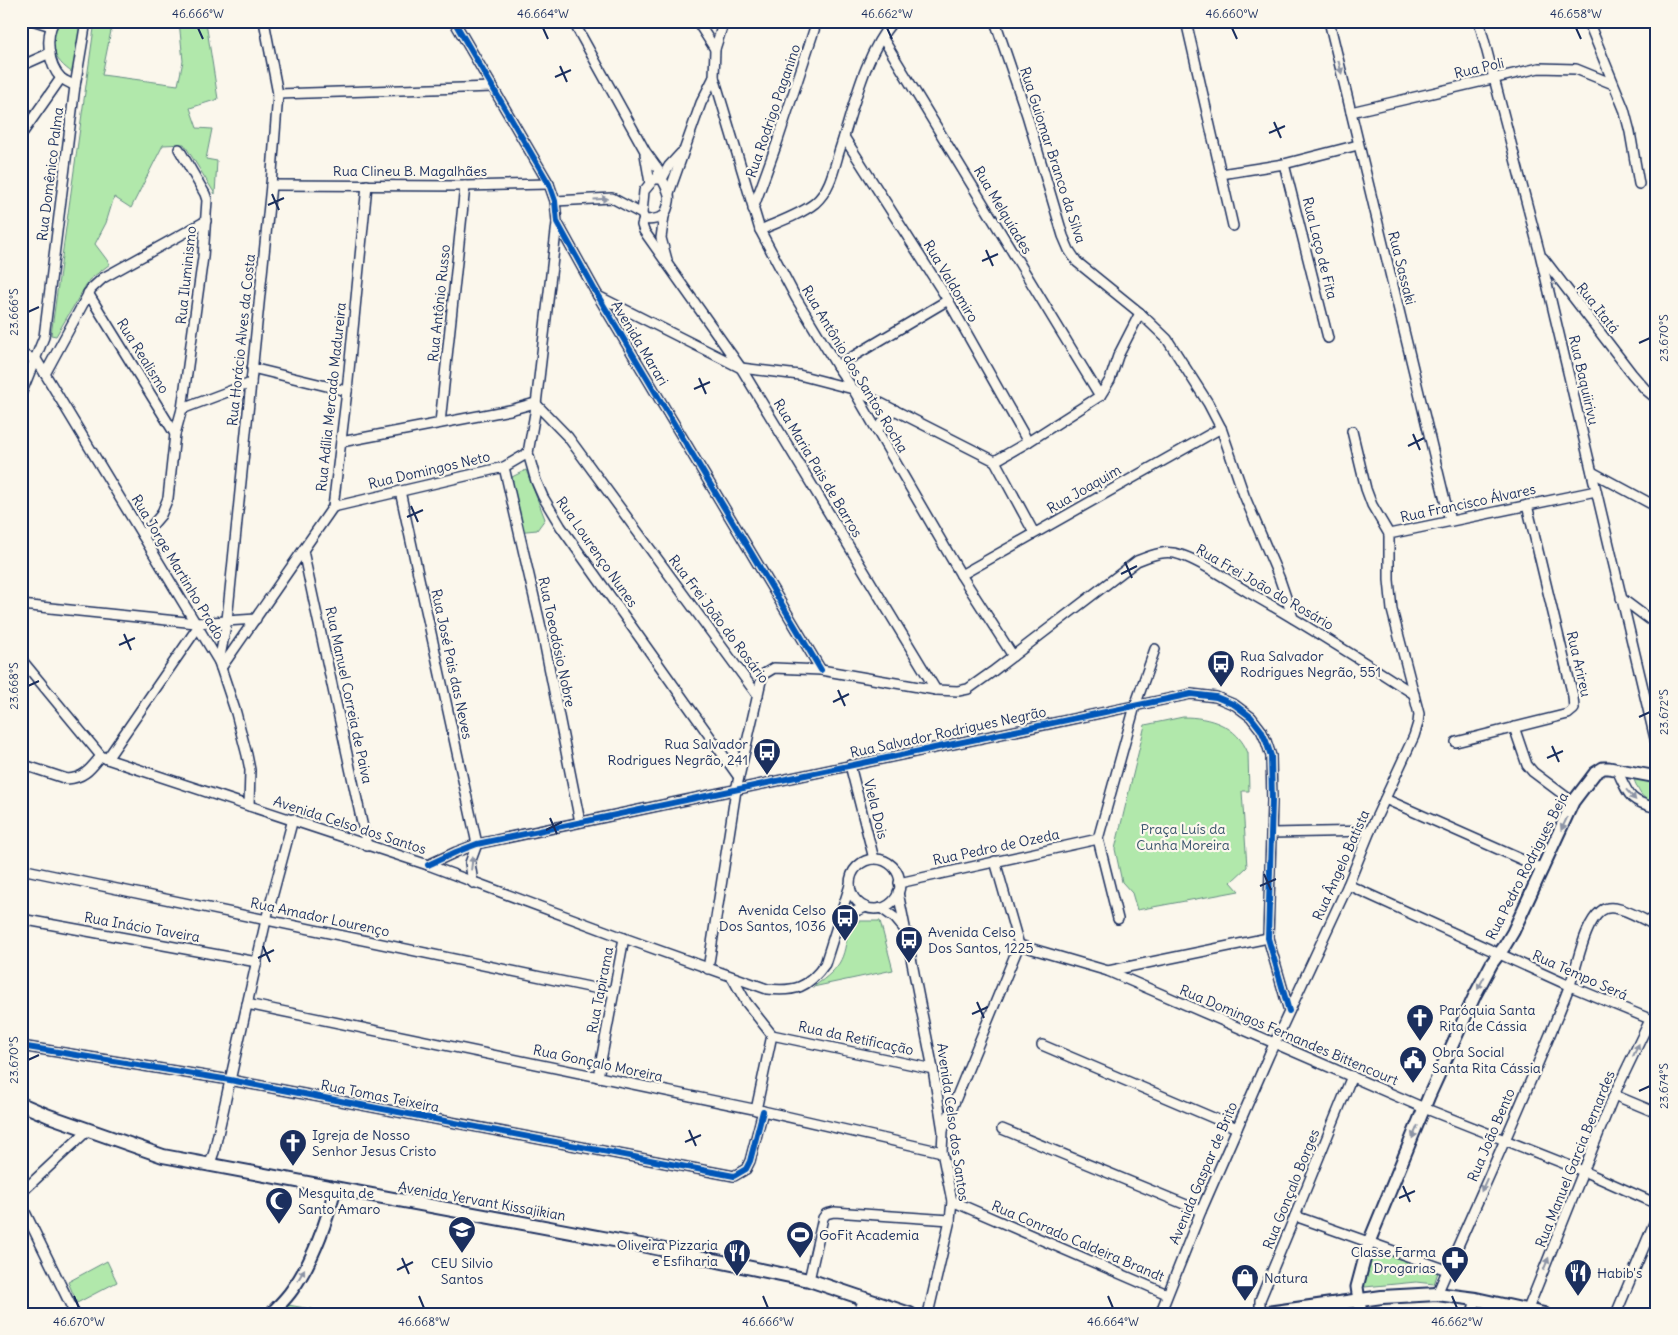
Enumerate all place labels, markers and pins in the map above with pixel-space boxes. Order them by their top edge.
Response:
place label: Rua Salvador Rodrigues Negrão, 551 [1240,647,1381,681]
bus stop icon: Rua Salvador Rodrigues Negrão, 551 [1206,649,1236,688]
place label: Rua Salvador Rodrigues Negrão, 241 [608,735,748,769]
bus stop icon: Rua Salvador Rodrigues Negrão, 241 [752,737,782,776]
place label: Avenida Celso Dos Santos, 1036 [719,901,826,935]
bus stop icon: Avenida Celso Dos Santos, 1036 [830,903,860,942]
place label: Avenida Celso Dos Santos, 1225 [928,923,1033,957]
bus stop icon: Avenida Celso Dos Santos, 1225 [894,925,924,964]
place label: Paróquia Santa Rita de Cássia [1439,1001,1535,1035]
church icon: Paróquia Santa Rita de Cássia [1405,1003,1435,1042]
place label: Obra Social Santa Rita Cássia [1432,1043,1541,1077]
public building icon: Obra Social Santa Rita Cássia [1398,1045,1428,1084]
place label: Igreja de Nosso Senhor Jesus Cristo [312,1126,436,1160]
church icon: Igreja de Nosso Senhor Jesus Cristo [278,1128,308,1167]
place label: Mesquita de Santo Amaro [298,1184,381,1218]
mosque icon: Mesquita de Santo Amaro [264,1186,294,1225]
school or university icon: CEU Silvio Santos [447,1215,477,1254]
sports icon: GoFit Academia [785,1220,815,1259]
place label: GoFit Academia [819,1226,919,1244]
place label: Oliveira Pizzaria e Esfiharia [617,1236,718,1270]
restaurant icon: Oliveira Pizzaria e Esfiharia [722,1238,752,1277]
place label: Classe Farma Drogarias [1351,1243,1436,1277]
pharmacy icon: Classe Farma Drogarias [1440,1245,1470,1284]
place label: CEU Silvio Santos [431,1254,493,1288]
restaurant icon: Habib's [1563,1258,1593,1297]
shop icon: Natura [1230,1263,1260,1302]
place label: Habib's [1597,1264,1642,1282]
place label: Natura [1264,1269,1308,1287]

